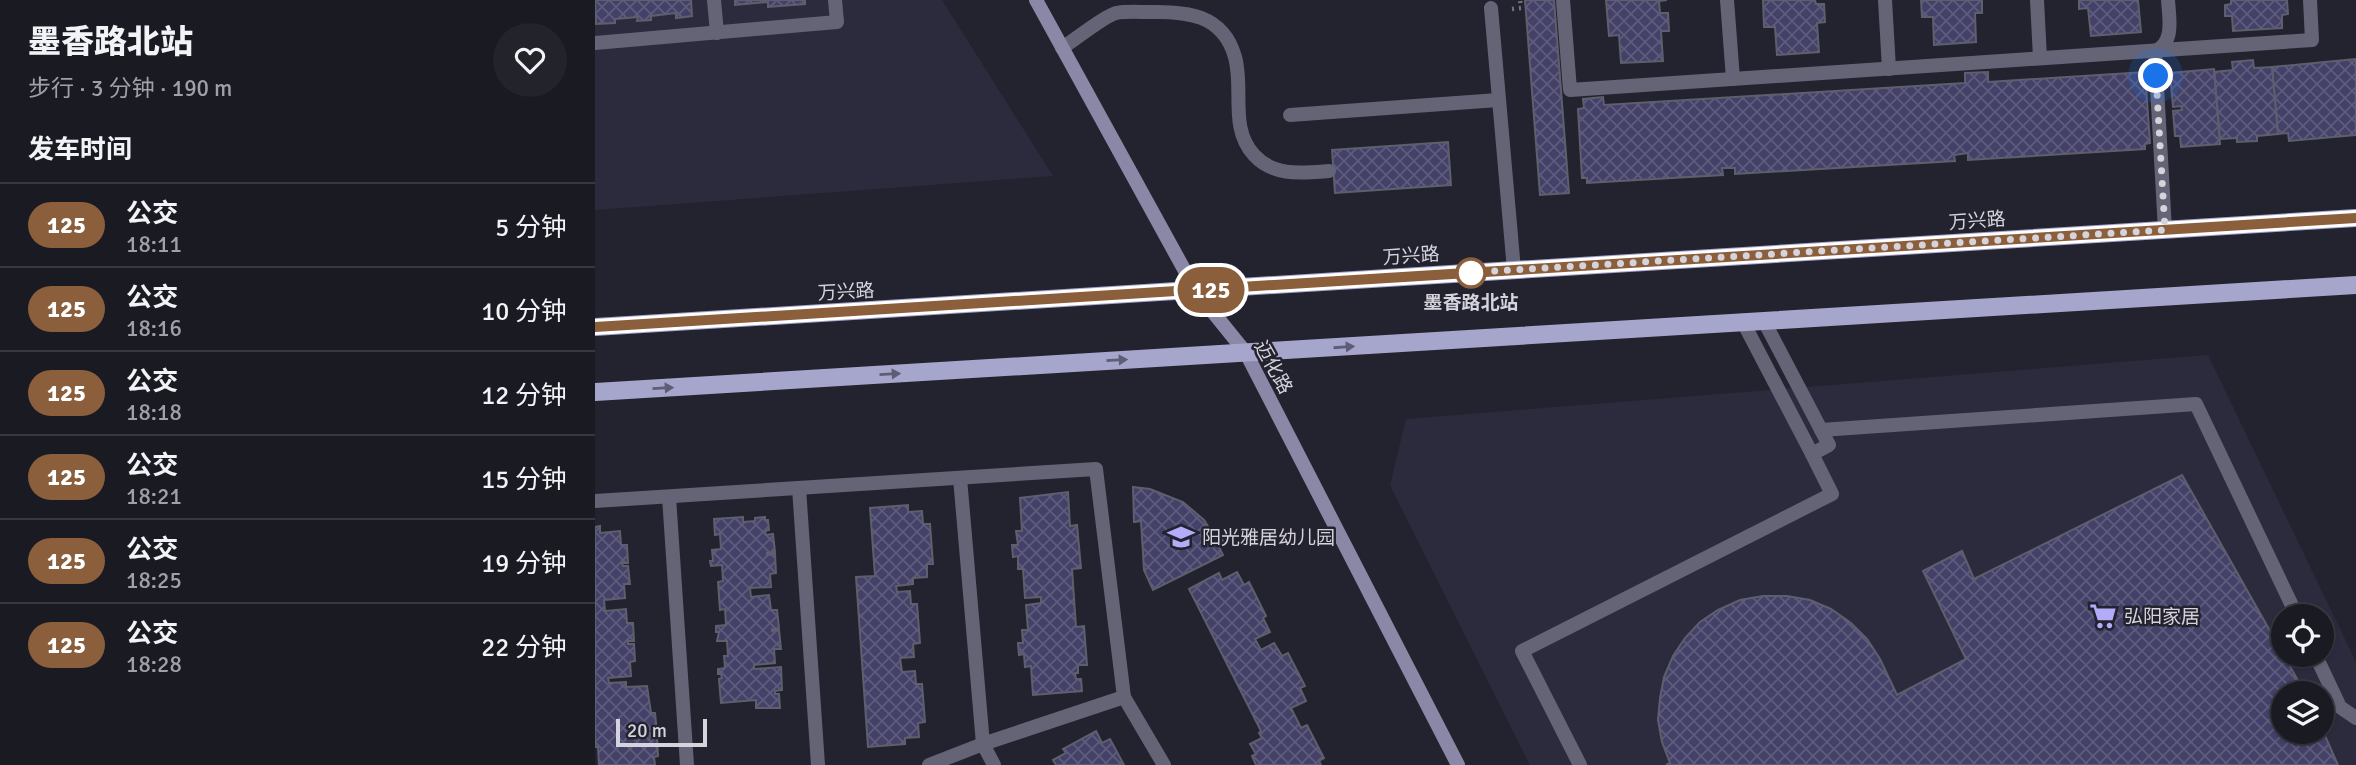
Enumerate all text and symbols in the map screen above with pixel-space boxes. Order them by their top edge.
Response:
text: 墨香路北站 [28,22,193,63]
button: heart [493,23,567,97]
your location [2138,58,2173,93]
text: 步行 · 3 分钟 · 190 m [28,74,232,103]
text: 发车时间 [28,134,132,166]
text: 公交 [126,198,178,230]
street label: 万兴路 [1948,207,2006,235]
text: 125 [47,210,86,240]
text: 5 分钟 [495,212,567,244]
text: 18:11 [126,230,182,259]
street label: 万兴路 [1382,242,1440,270]
marker: 墨香路北站 [1456,258,1486,288]
line badge: 125 [1171,267,1251,313]
text: 125 [1192,275,1230,305]
street label: 万兴路 [817,279,875,305]
text: 公交 [126,282,178,314]
place label: 墨香路北站 [1423,291,1519,315]
text: 125 [47,294,86,324]
text: 10 分钟 [481,296,567,328]
text: 18:16 [126,314,182,343]
street label: 迈化路 [1249,337,1297,398]
one-way arrow [1334,341,1356,352]
one-way arrow [1107,355,1129,366]
text: 公交 [126,366,178,398]
one-way arrow [879,369,901,380]
text: 125 [47,378,86,408]
text: 12 分钟 [481,380,567,412]
one-way arrow [652,382,674,393]
text: 18:18 [126,398,182,427]
text: 公交 [126,450,178,482]
text: 125 [47,462,86,492]
text: 15 分钟 [481,464,567,496]
text: 18:21 [126,482,182,511]
school or university icon: 阳光雅居幼儿园 [1166,522,1196,552]
place label: 阳光雅居幼儿园 [1202,526,1335,550]
text: 公交 [126,534,178,566]
text: 125 [47,546,86,576]
text: 19 分钟 [481,548,567,580]
text: 18:25 [126,566,182,595]
supermarket icon: 弘阳家居 [2088,601,2118,631]
map controls [2271,604,2334,744]
button: locate [2271,604,2334,667]
place label: 弘阳家居 [2124,605,2200,629]
text: 公交 [126,618,178,650]
text: 125 [47,630,86,660]
text: 22 分钟 [481,632,567,664]
text: 18:28 [126,650,182,679]
button: layers [2271,681,2334,744]
scale bar [616,716,707,748]
text: 20 m [627,719,667,743]

